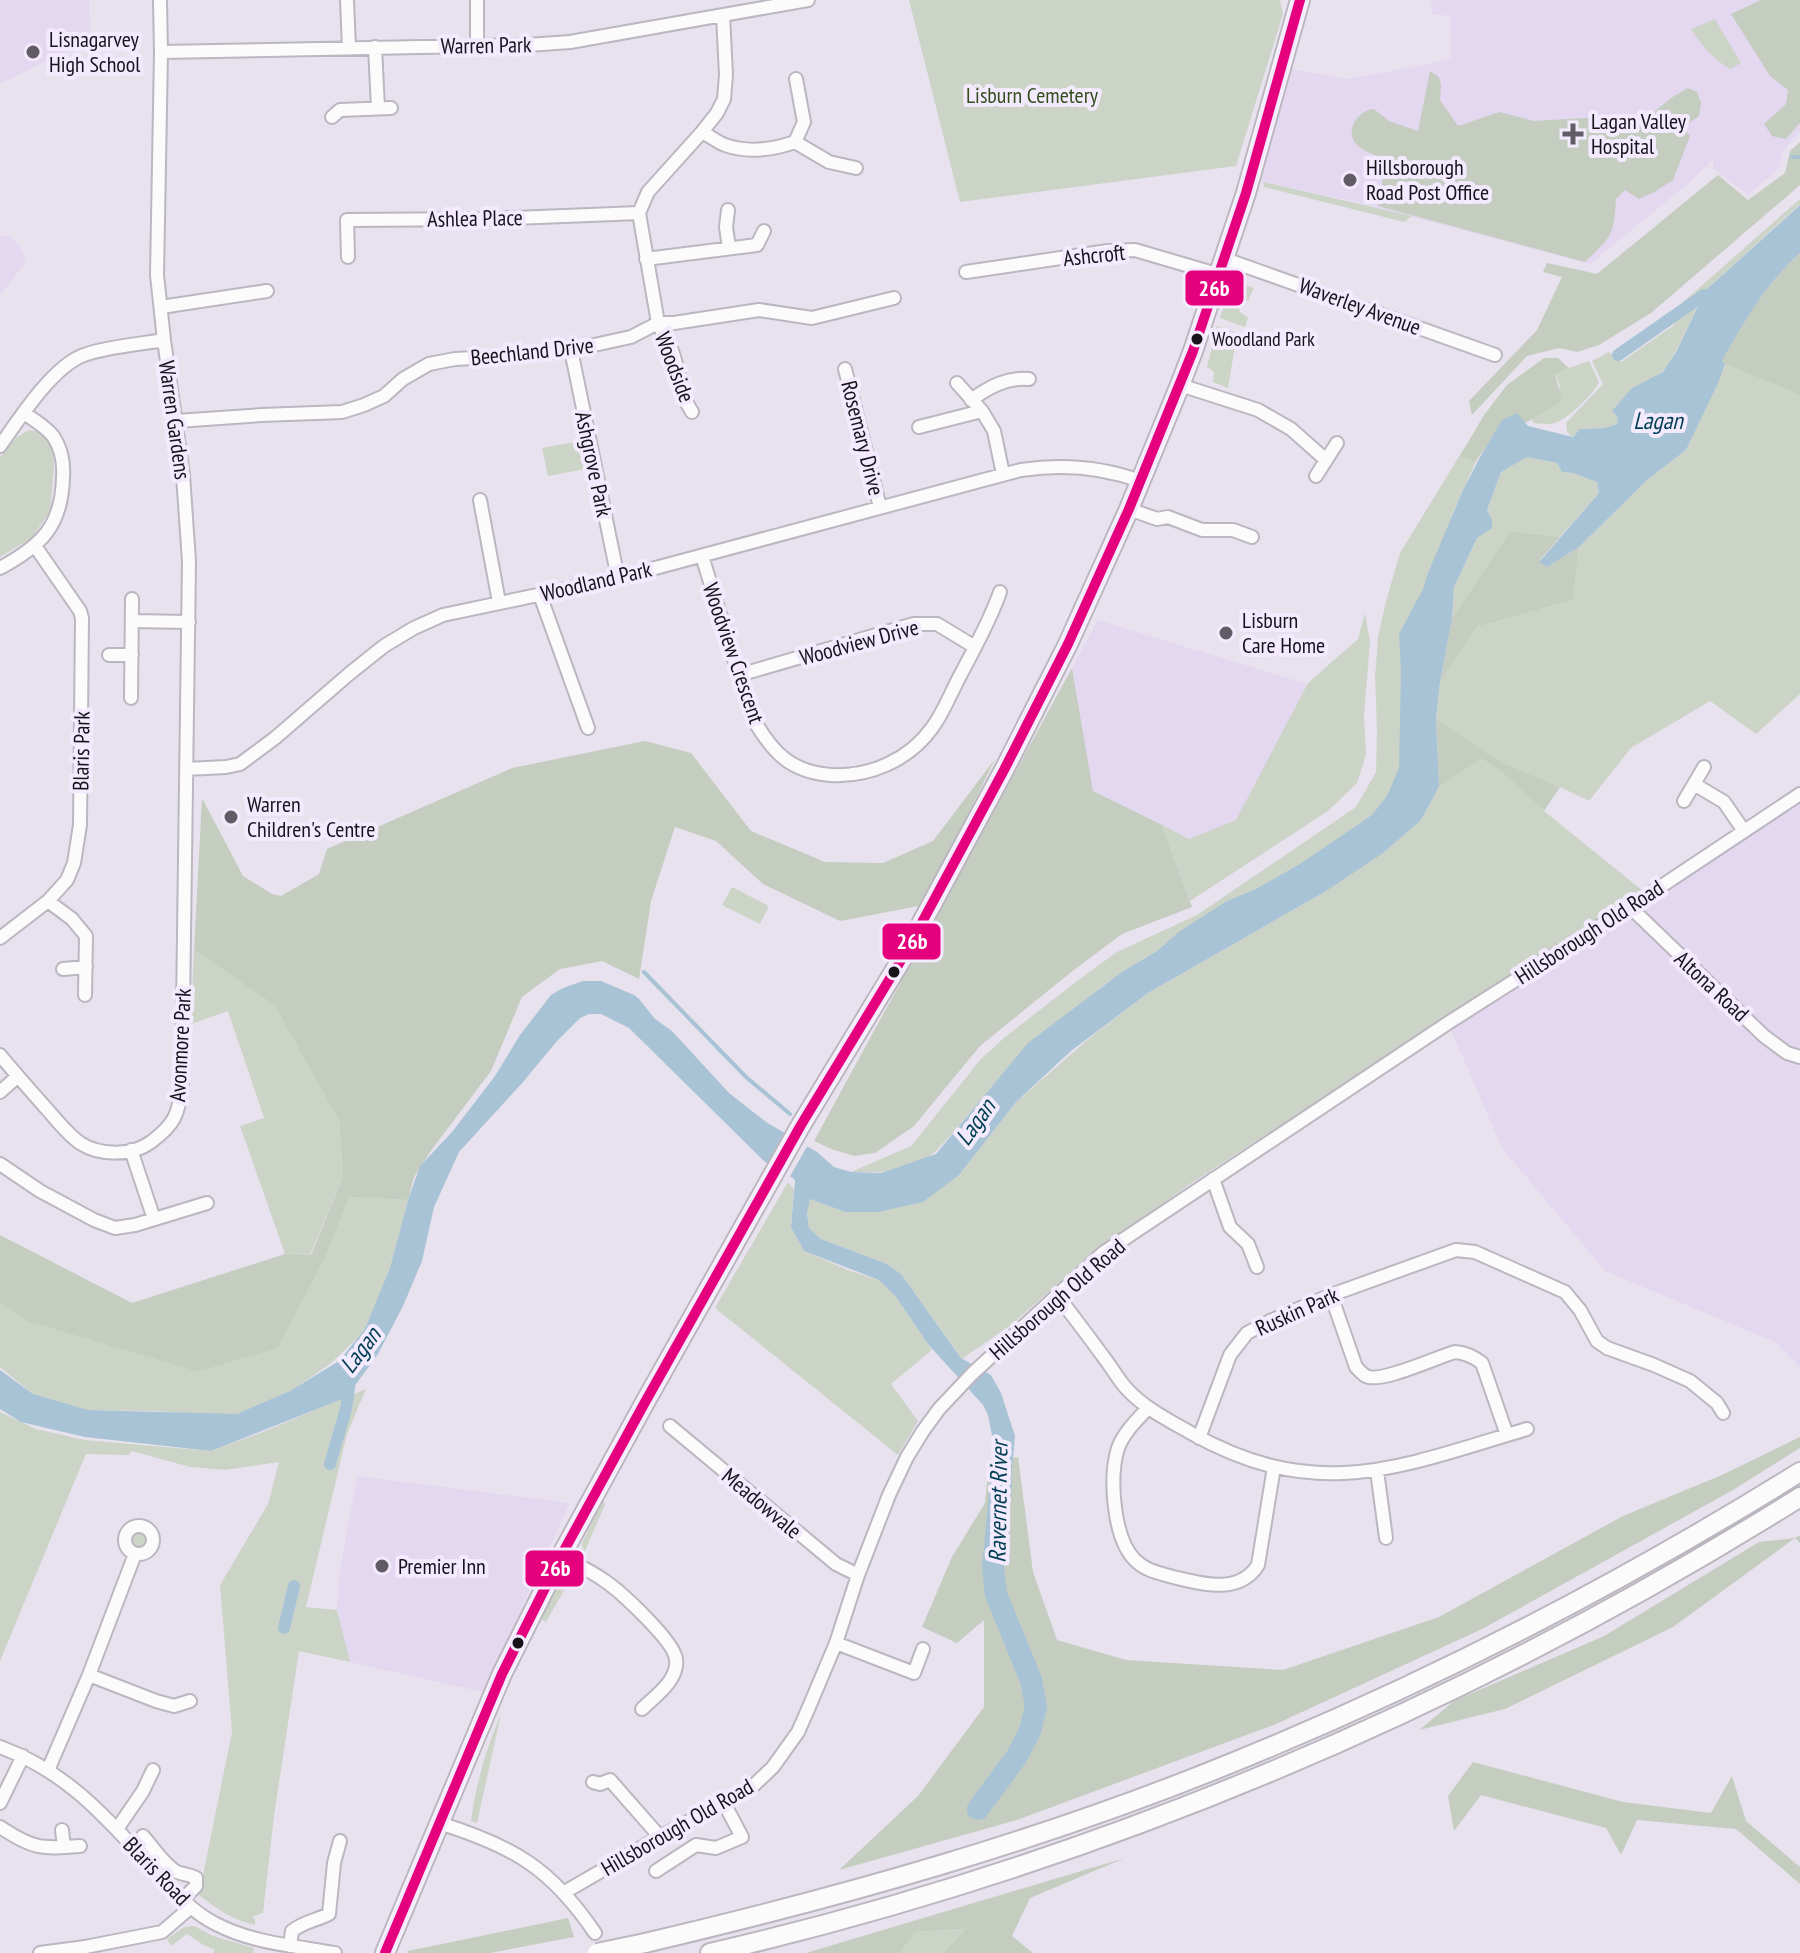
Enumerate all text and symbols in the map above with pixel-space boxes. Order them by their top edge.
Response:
place label: Lisnagarvey High School [49,25,141,78]
street label: Warren Park [440,30,532,60]
marker: Lisnagarvey High School [24,43,42,61]
park label: Lisburn Cemetery [966,81,1099,109]
place label: Lagan Valley Hospital [1591,107,1687,160]
marker: Lagan Valley Hospital [1562,123,1584,145]
place label: Hillsborough Road Post Office [1366,153,1489,206]
marker: Hillsborough Road Post Office [1341,171,1359,189]
street label: Ashlea Place [427,203,523,233]
street label: Ashcroft [1062,238,1126,272]
line badge: 26b [1184,269,1245,307]
street label: Waverley Avenue [1295,271,1425,341]
text: 26b [1199,274,1230,302]
place label: Woodland Park [1212,326,1315,352]
street label: Woodside [649,328,701,406]
street label: Beechland Drive [469,331,595,371]
marker: Woodland Park [1189,331,1205,347]
street label: Warren Gardens [153,359,197,481]
street label: Rosemary Drive [835,378,891,498]
water label: Lagan [1633,405,1684,436]
street label: Ashgrove Park [569,409,619,520]
street label: Woodland Park [538,555,655,607]
street label: Woodview Crescent [697,579,771,727]
place label: Lisburn Care Home [1242,606,1325,659]
street label: Woodview Drive [796,613,922,671]
marker: Lisburn Care Home [1217,624,1235,642]
street label: Blaris Park [66,710,96,791]
place label: Warren Children's Centre [247,790,375,843]
marker: Warren Children's Centre [222,808,240,826]
street label: Hillsborough Old Road [1510,874,1668,990]
line badge: 26b [881,922,942,961]
text: 26b [897,927,928,955]
street label: Altona Road [1669,945,1755,1027]
unlabelled marker [886,964,902,980]
street label: Avonmore Park [163,987,197,1103]
water label: Lagan [948,1092,1003,1151]
street label: Hillsborough Old Road [983,1232,1131,1366]
street label: Ruskin Park [1251,1280,1343,1342]
water label: Lagan [333,1320,388,1379]
water label: Ravernet River [981,1438,1015,1563]
street label: Meadowvale [716,1462,808,1544]
line badge: 26b [524,1549,585,1588]
place label: Premier Inn [398,1552,486,1580]
text: 26b [540,1554,571,1582]
marker: Premier Inn [373,1557,391,1575]
unlabelled marker [510,1635,526,1651]
street label: Hillsborough Old Road [596,1772,758,1882]
street label: Blaris Road [117,1831,197,1911]

